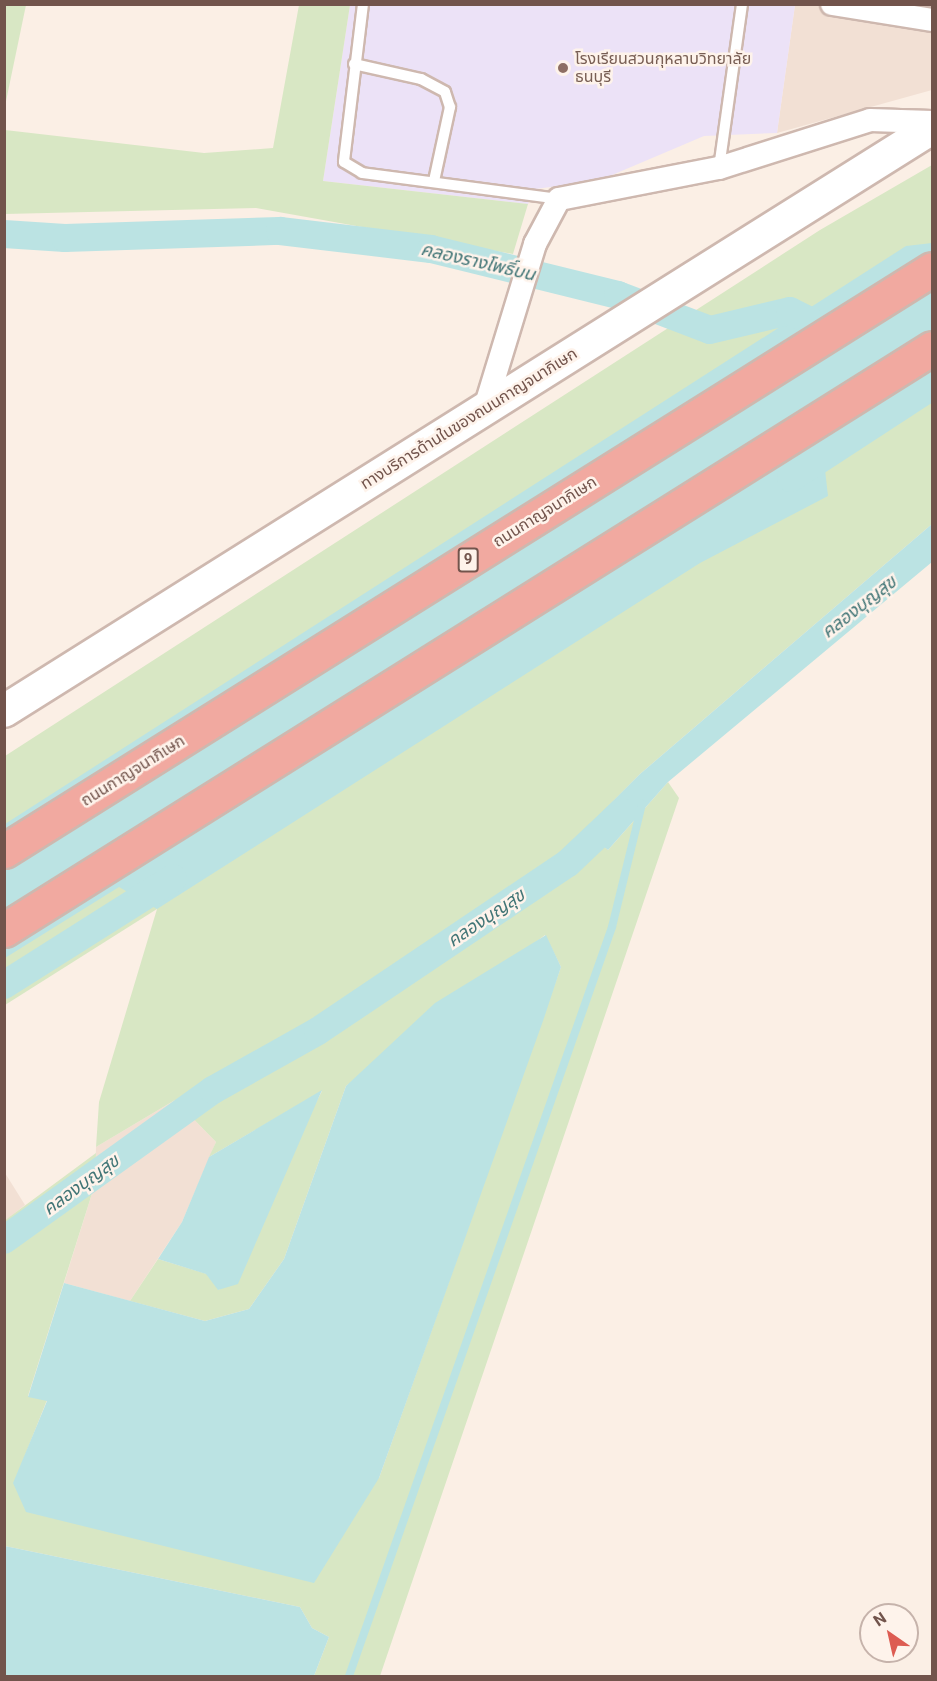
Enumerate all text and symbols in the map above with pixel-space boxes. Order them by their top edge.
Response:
place label: โรงเรียนสวนกุหลาบวิทยาลัย ธนบุรี [575,49,751,87]
marker: โรงเรียนสวนกุหลาบวิทยาลัย ธนบุรี [556,61,570,75]
water label: คลองรางโพธิ์บน [419,238,537,286]
street label: ทางบริการด้านในของถนนกาญจนาภิเษก [357,344,581,494]
street label: ถนนกาญจนาภิเษก [490,472,600,552]
road number: 9 [458,548,478,572]
water label: คลองบุญสุข [817,571,901,643]
street label: ถนนกาญจนาภิเษก [78,731,188,811]
water label: คลองบุญสุข [443,884,529,952]
water label: คลองบุญสุข [39,1150,123,1220]
north arrow [859,1603,919,1663]
text: N [870,1608,890,1630]

